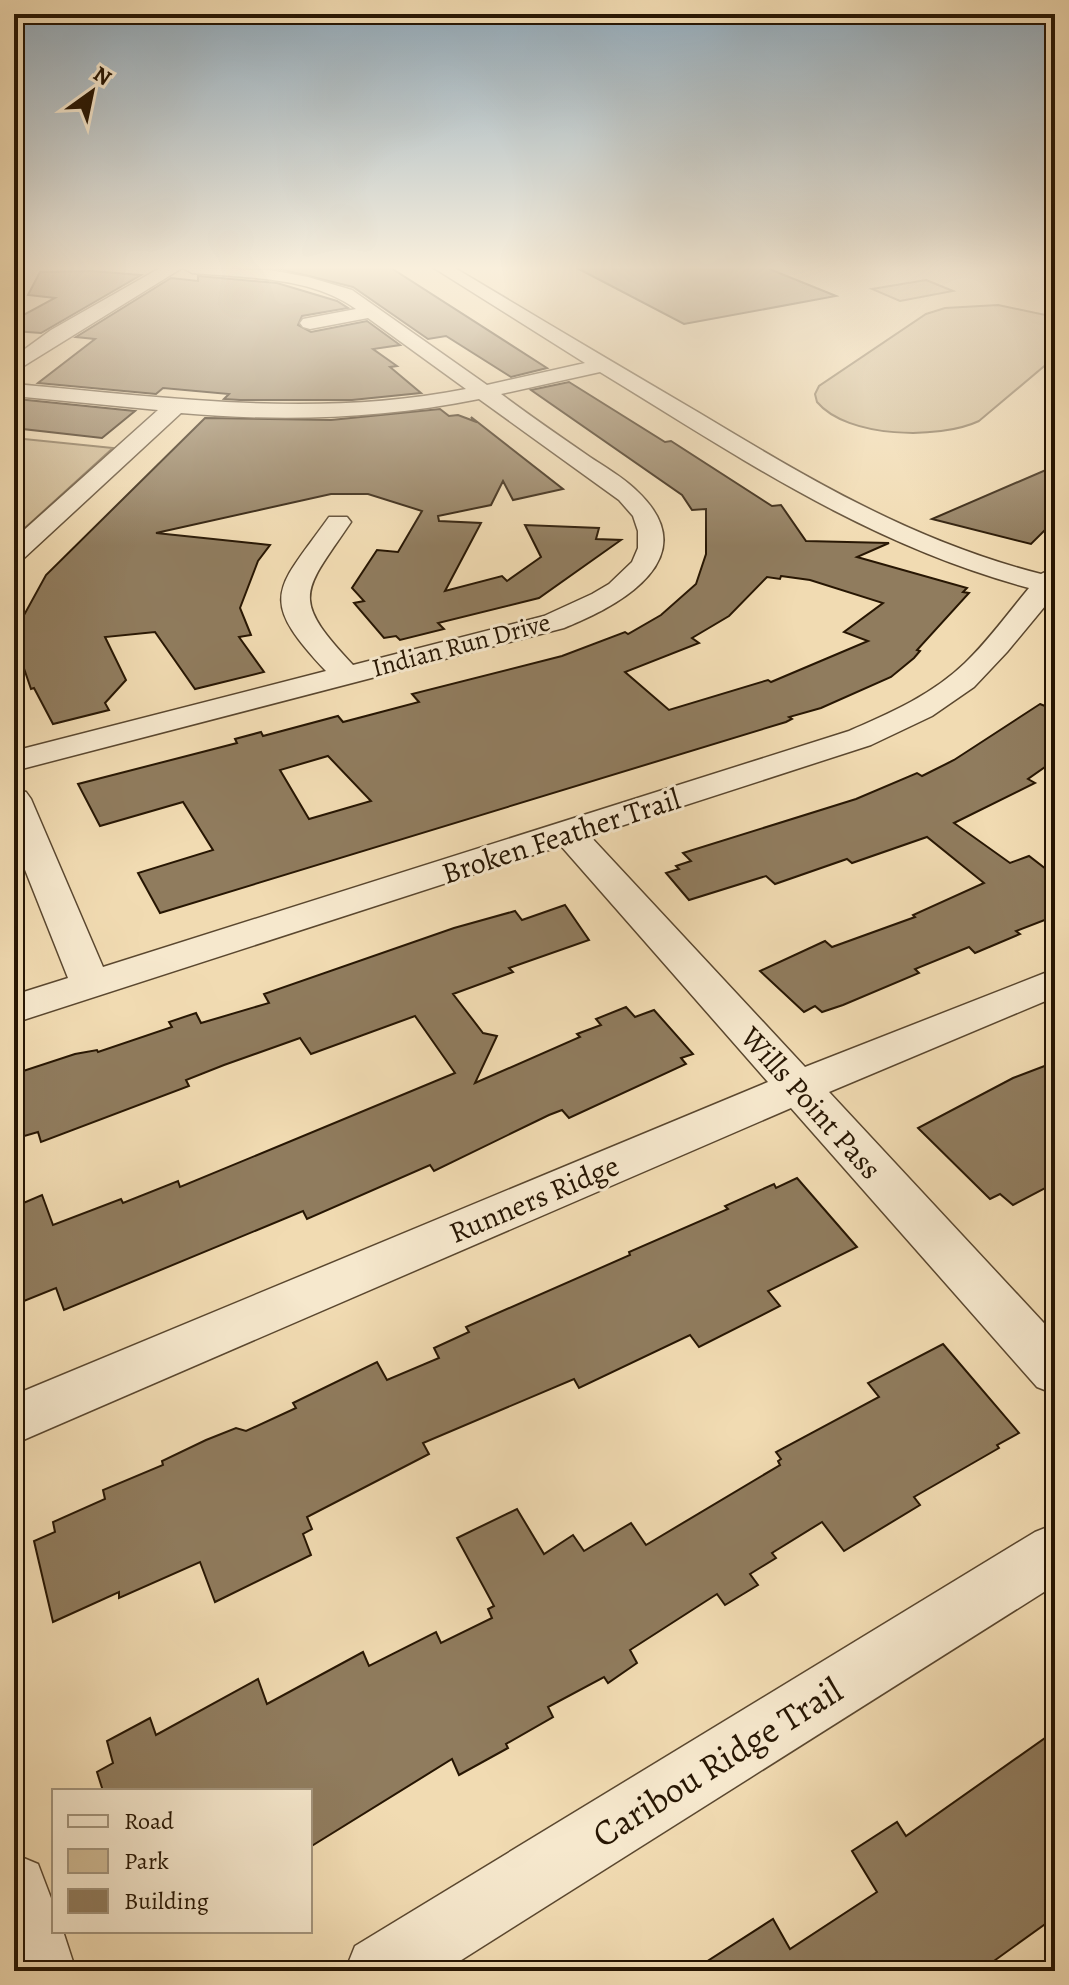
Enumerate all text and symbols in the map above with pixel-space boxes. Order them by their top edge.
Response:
north arrow [52,52,132,132]
text: N [87,59,117,93]
street label: Indian Run Drive [368,604,554,686]
street label: Broken Feather Trail [437,779,685,893]
street label: Wills Point Pass [731,1017,890,1188]
street label: Runners Ridge [443,1145,625,1253]
street label: Caribou Ridge Trail [583,1665,852,1859]
legend [52,1789,312,1933]
text: Road [124,1805,174,1837]
text: Park [124,1845,169,1877]
text: Building [124,1885,209,1917]

